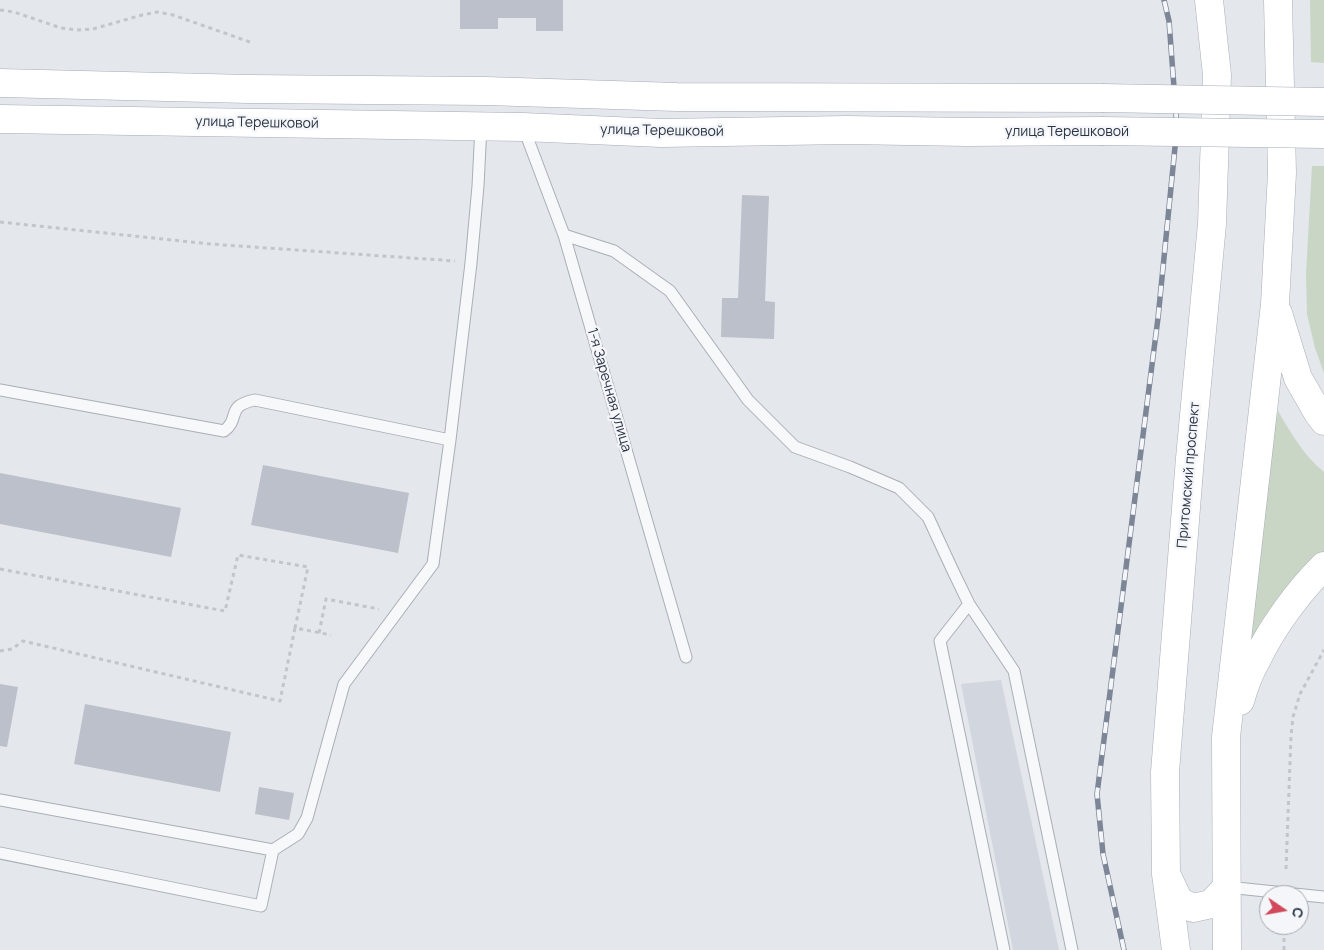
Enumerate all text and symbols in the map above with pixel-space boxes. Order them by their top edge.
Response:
street label: улица Терешковой [195,114,319,132]
street label: улица Терешковой [600,122,724,140]
street label: улица Терешковой [1005,124,1129,140]
street label: 1-я Заречная улица [583,326,635,454]
street label: Притомский проспект [1174,401,1204,549]
north arrow [1259,885,1309,935]
text: С [1288,906,1309,920]

